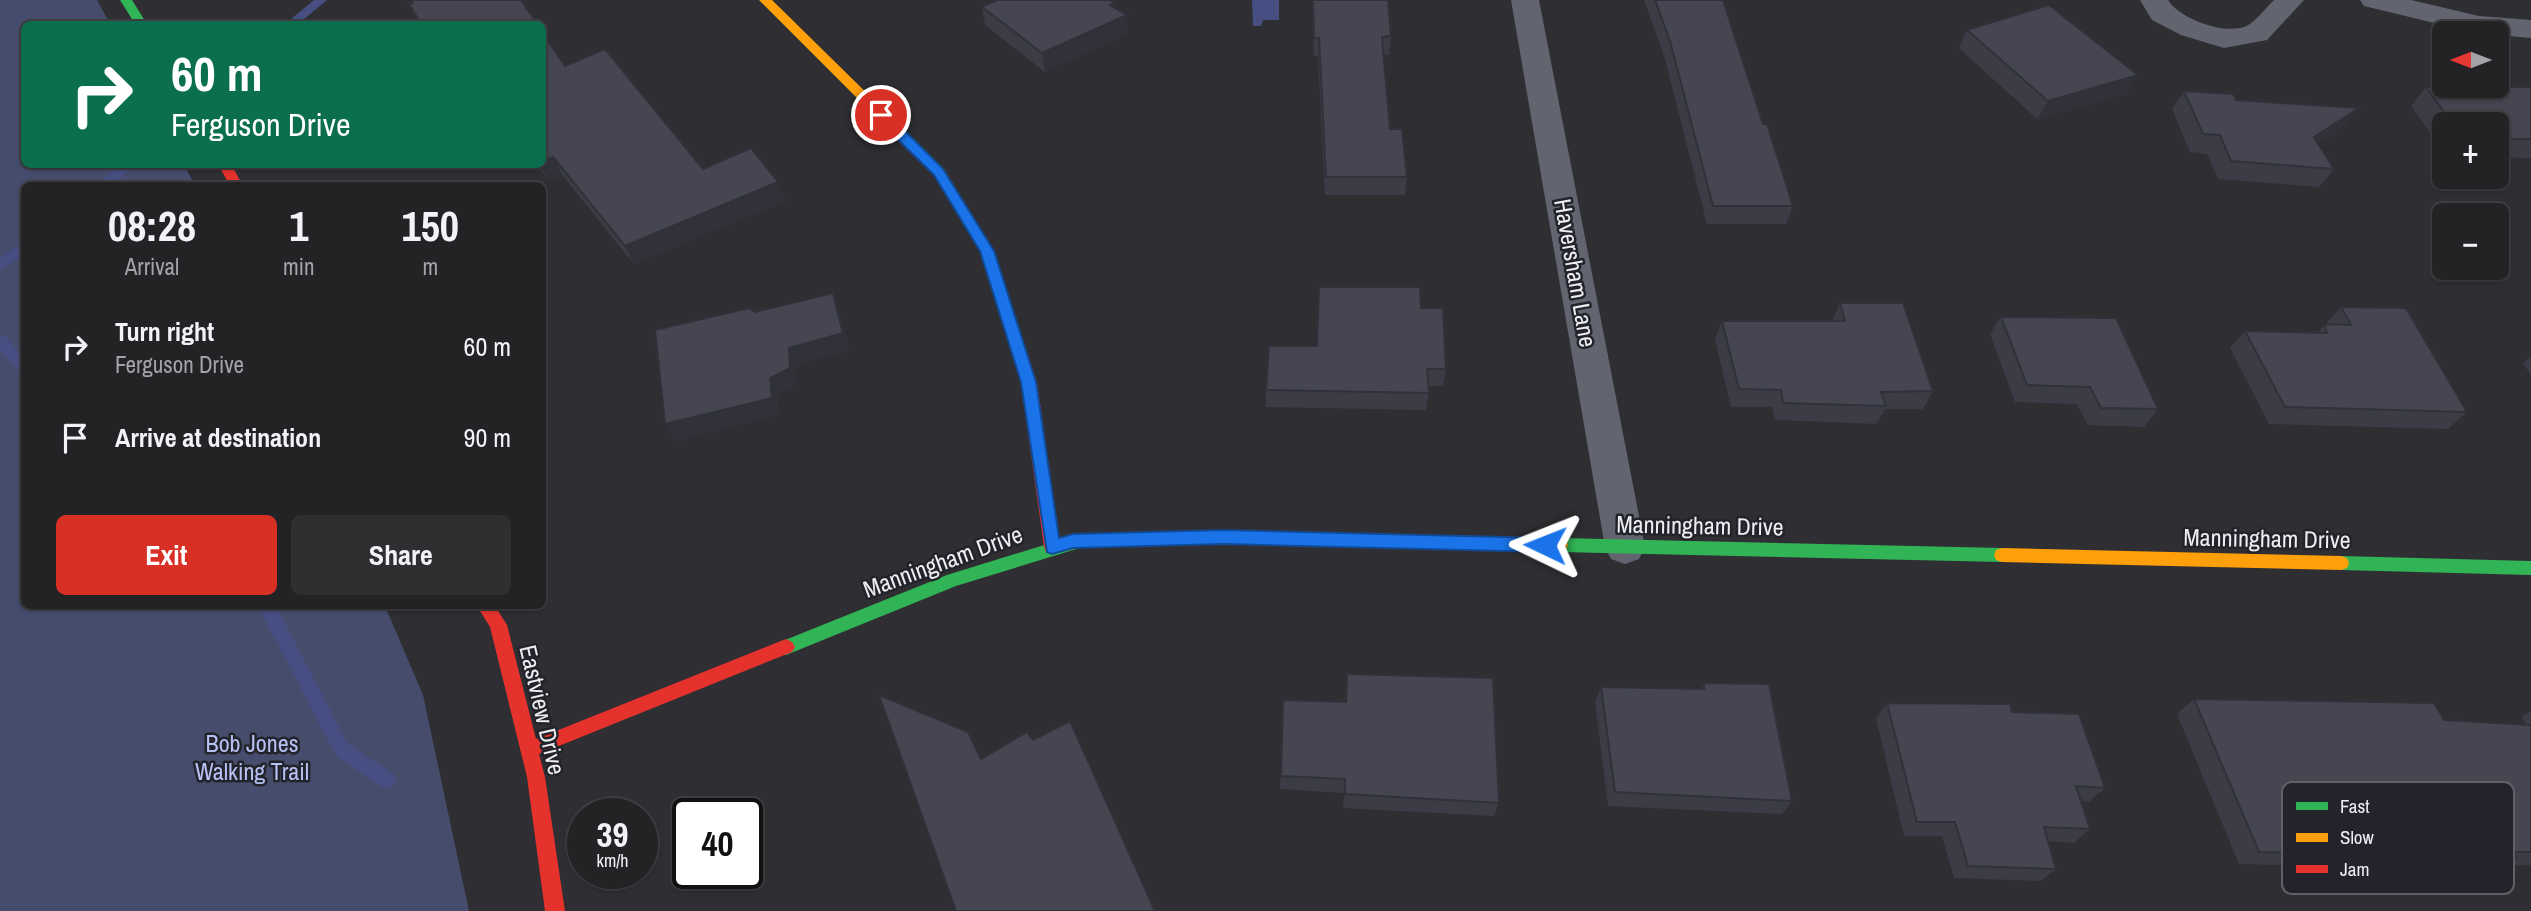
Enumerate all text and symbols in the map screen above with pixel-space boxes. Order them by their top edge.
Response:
north arrow [2432,21,2510,98]
map controls [2432,21,2509,280]
text: 60 m [171,40,263,106]
icon: right [56,49,147,140]
pin [851,85,911,145]
icon: arrive [862,96,900,134]
text: Ferguson Drive [171,103,351,146]
button: + [2432,112,2509,189]
street label: Haversham Lane [1547,196,1605,349]
text: 08:28 [108,198,196,254]
text: 1 [289,198,308,254]
text: 150 [402,198,459,254]
button: − [2432,203,2509,280]
text: Arrival [125,251,179,282]
text: min [283,251,315,282]
text: m [422,251,438,282]
text: Turn right [115,314,214,349]
icon: right [56,328,94,366]
text: 60 m [464,329,511,364]
text: Ferguson Drive [115,349,244,380]
icon: arrive [56,419,94,457]
text: Arrive at destination [115,420,321,455]
text: 90 m [464,420,511,455]
position arrow [1508,508,1582,582]
street label: Manningham Drive [1616,508,1784,542]
button: Exit [56,515,277,595]
button: Share [291,515,511,595]
street label: Manningham Drive [859,517,1027,605]
street label: Manningham Drive [2183,521,2351,555]
street label: Eastview Drive [512,642,573,778]
park label: Bob Jones Walking Trail [195,727,309,787]
legend [2282,782,2514,894]
text: Fast [2340,793,2370,819]
speed limit sign: 40 [672,798,763,889]
text: 39 [597,811,628,858]
text: Slow [2340,824,2375,850]
text: km/h [597,848,629,873]
text: Jam [2340,856,2369,882]

